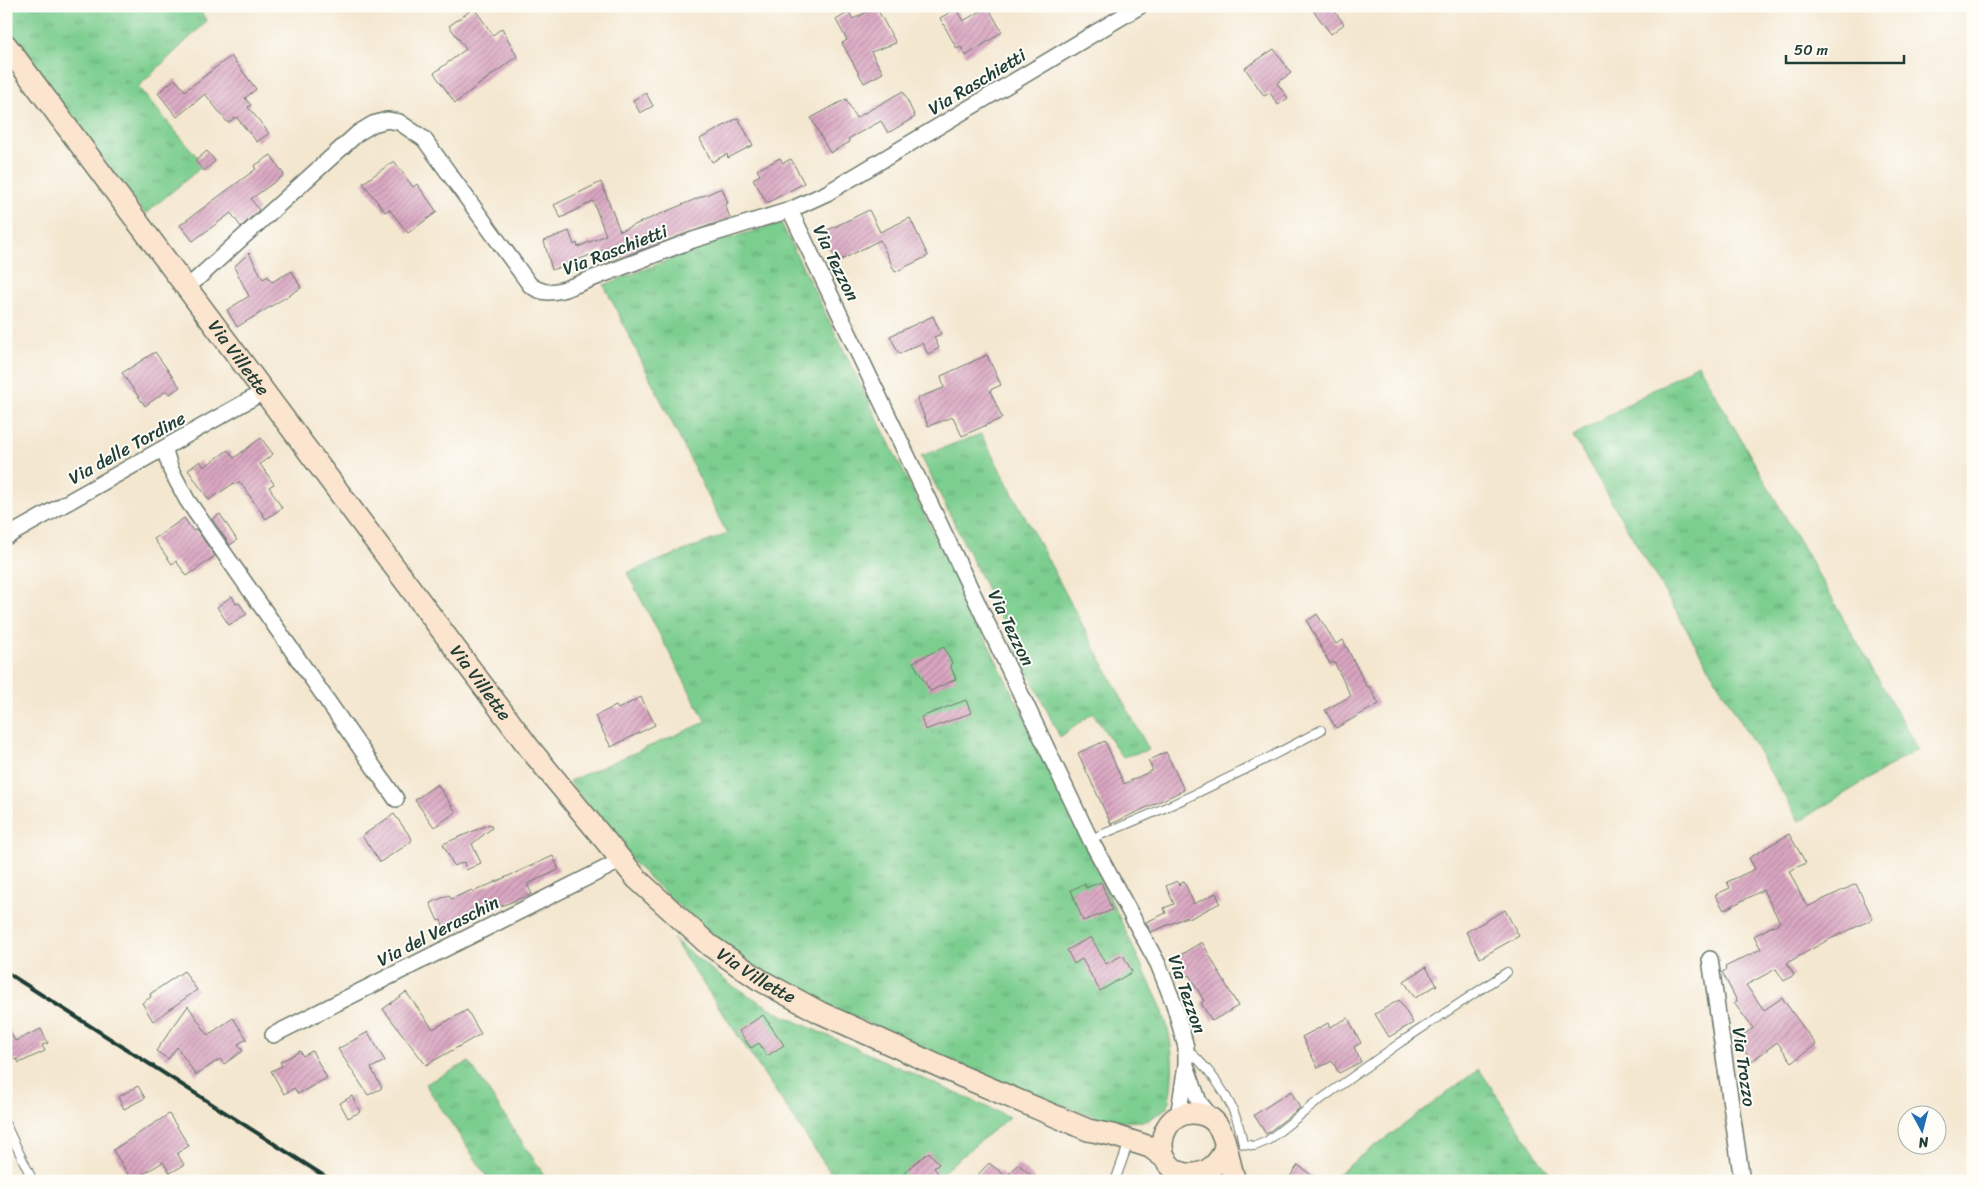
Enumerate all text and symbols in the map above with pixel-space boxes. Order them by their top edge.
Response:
scale bar [1786,32,1904,64]
text: 50 m [1794,37,1829,63]
street label: Via Raschietti [922,39,1033,124]
street label: Via Raschietti [558,215,673,285]
street label: Via Tezzon [804,219,868,307]
street label: Via Villette [200,313,278,403]
street label: Via delle Tordine [62,402,192,494]
street label: Via Tezzon [979,584,1043,672]
street label: Via Villette [441,638,520,728]
street label: Via del Veraschin [371,886,505,976]
street label: Via Villette [710,939,802,1013]
street label: Via Tezzon [1159,950,1216,1038]
street label: Via Trozzo [1723,1025,1765,1109]
north arrow [1896,1104,1946,1154]
text: N [1917,1129,1931,1155]

